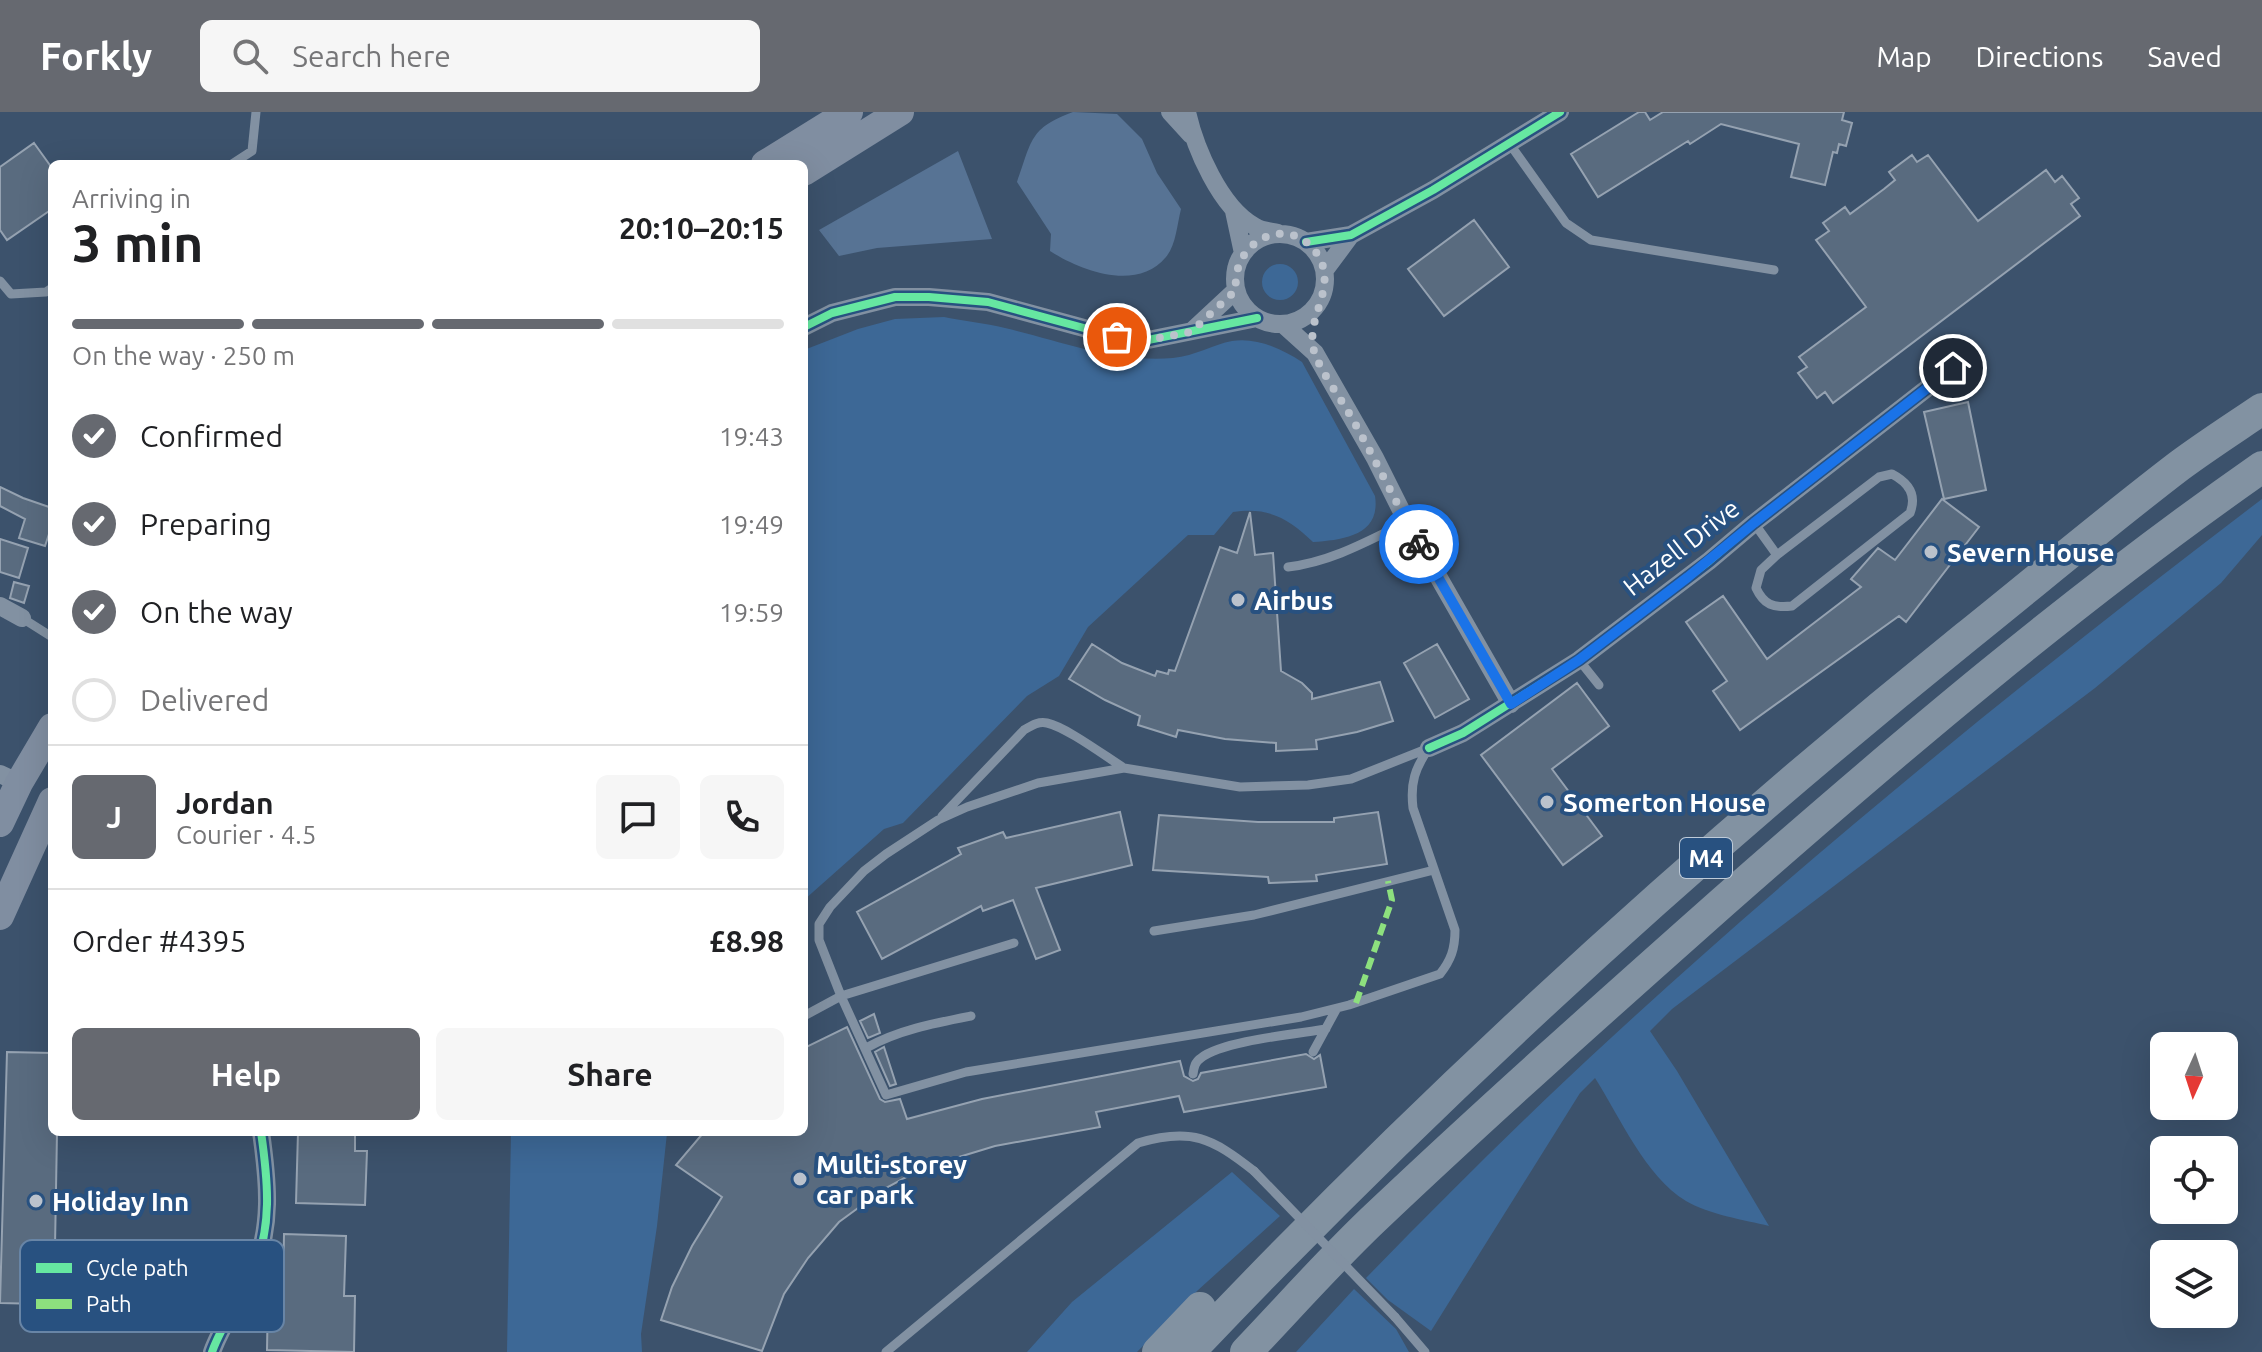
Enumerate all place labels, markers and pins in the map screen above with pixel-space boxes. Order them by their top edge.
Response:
pin [1083,303,1151,371]
pin [1919,334,1987,402]
place label: Severn House [1947,538,2114,567]
marker: Severn House [1922,543,1940,561]
place label: Airbus [1254,586,1333,615]
marker: Airbus [1229,591,1247,609]
place label: Somerton House [1563,788,1766,817]
marker: Somerton House [1538,793,1556,811]
place label: Multi-storey car park [816,1150,967,1209]
marker: Multi-storey car park [791,1170,809,1188]
place label: Holiday Inn [52,1187,189,1216]
marker: Holiday Inn [27,1192,45,1210]

